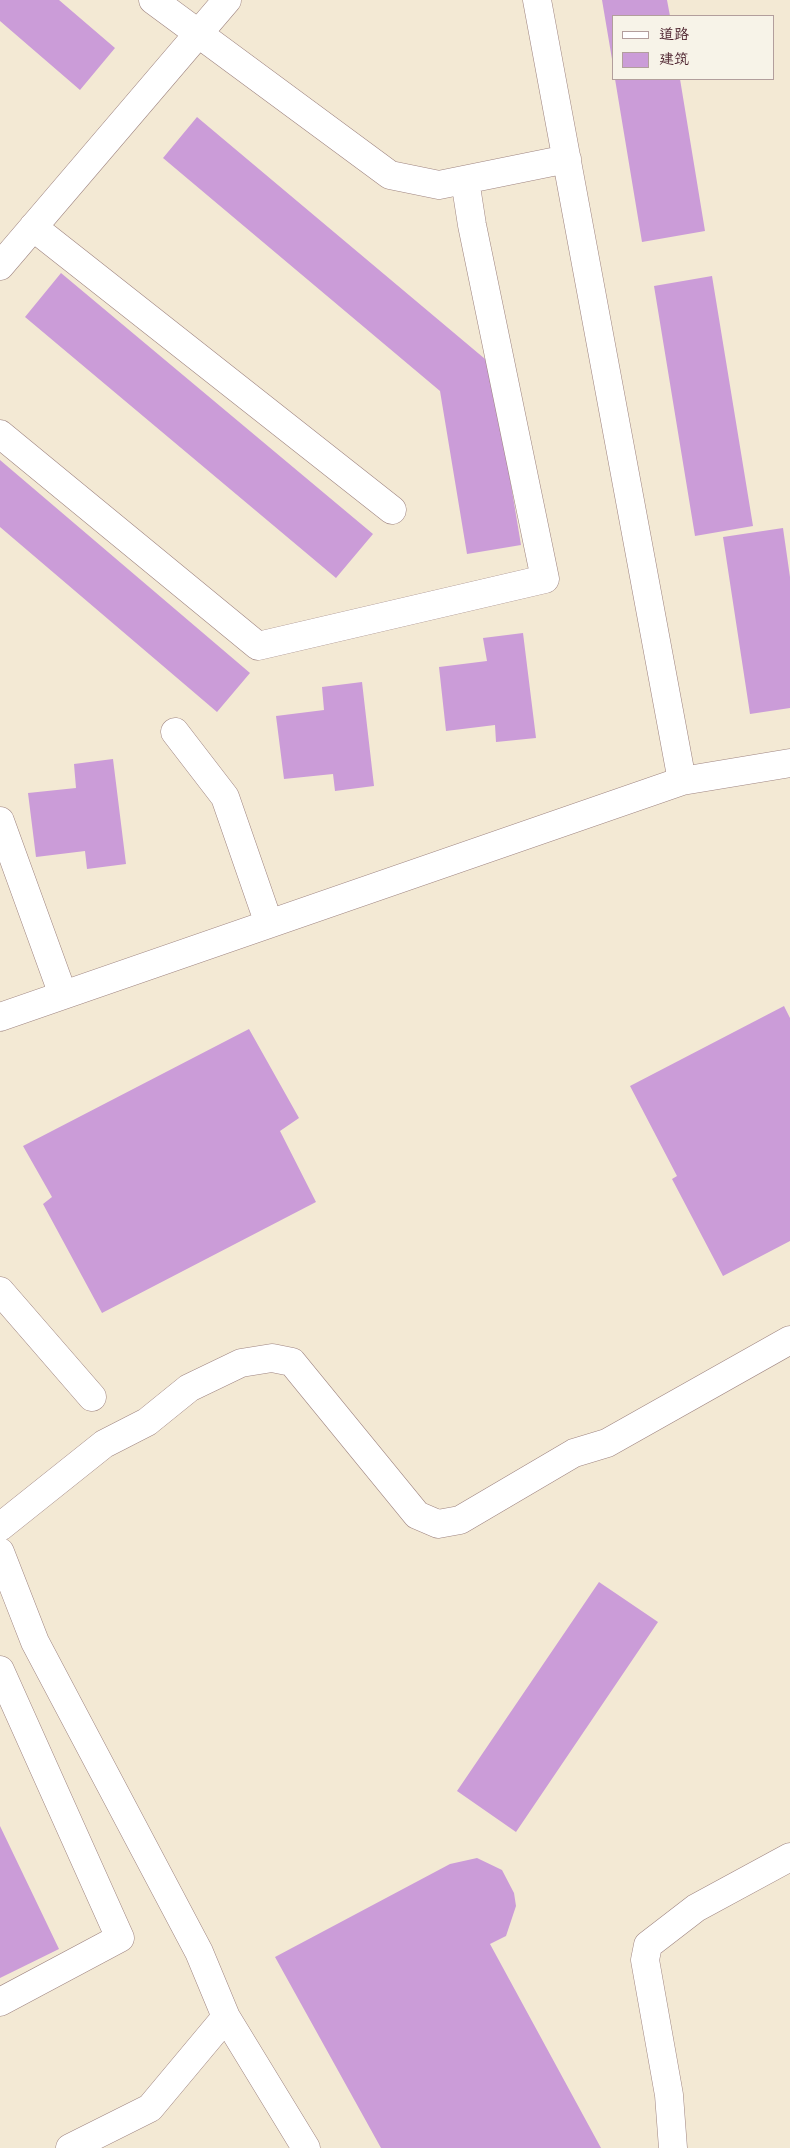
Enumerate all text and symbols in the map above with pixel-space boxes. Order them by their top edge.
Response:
legend [612,15,775,80]
text: 道路 [659,27,689,45]
text: 建筑 [659,52,689,70]

